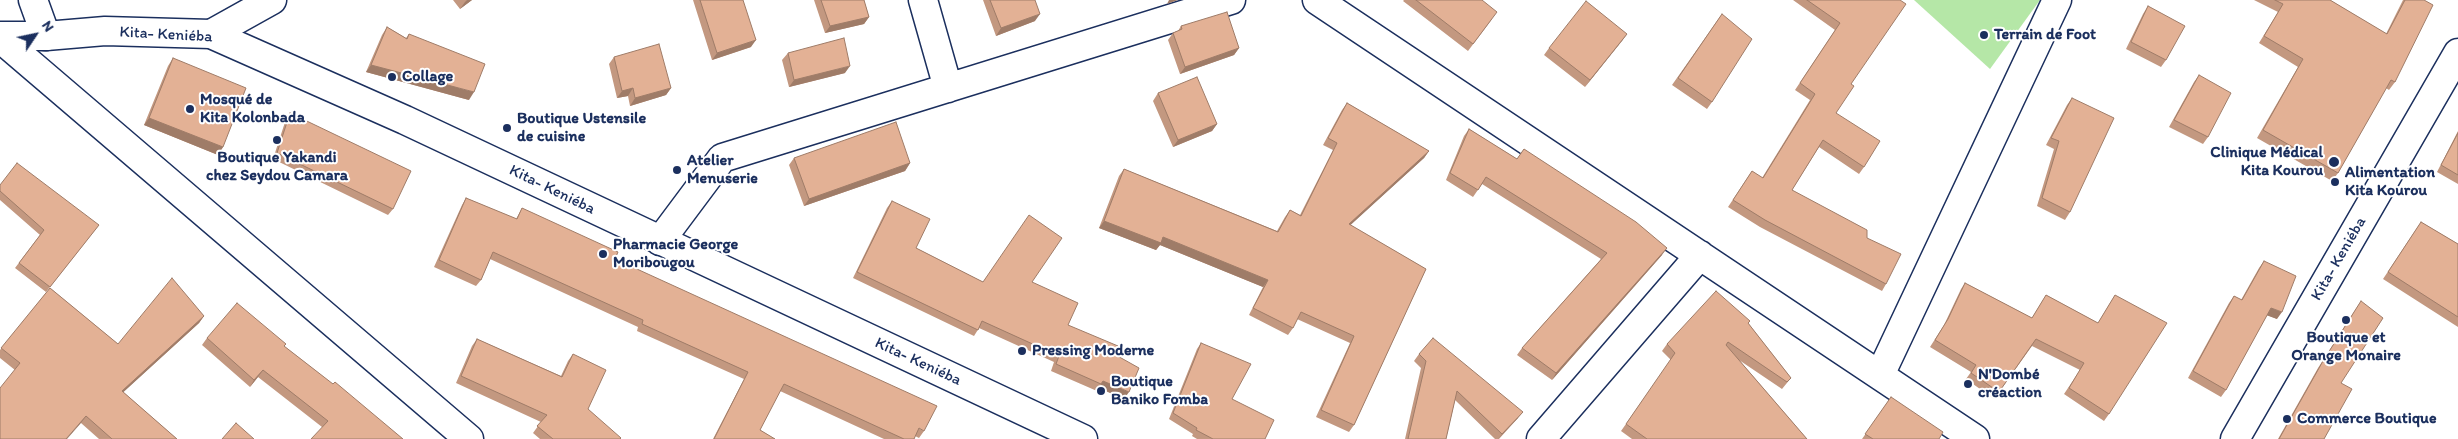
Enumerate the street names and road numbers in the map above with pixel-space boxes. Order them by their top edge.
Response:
street label: Kita- Keniéba [119,23,213,47]
street label: Kita- Keniéba [506,161,598,219]
street label: Kita- Keniéba [2307,214,2371,304]
street label: Kita- Keniéba [872,334,964,390]

